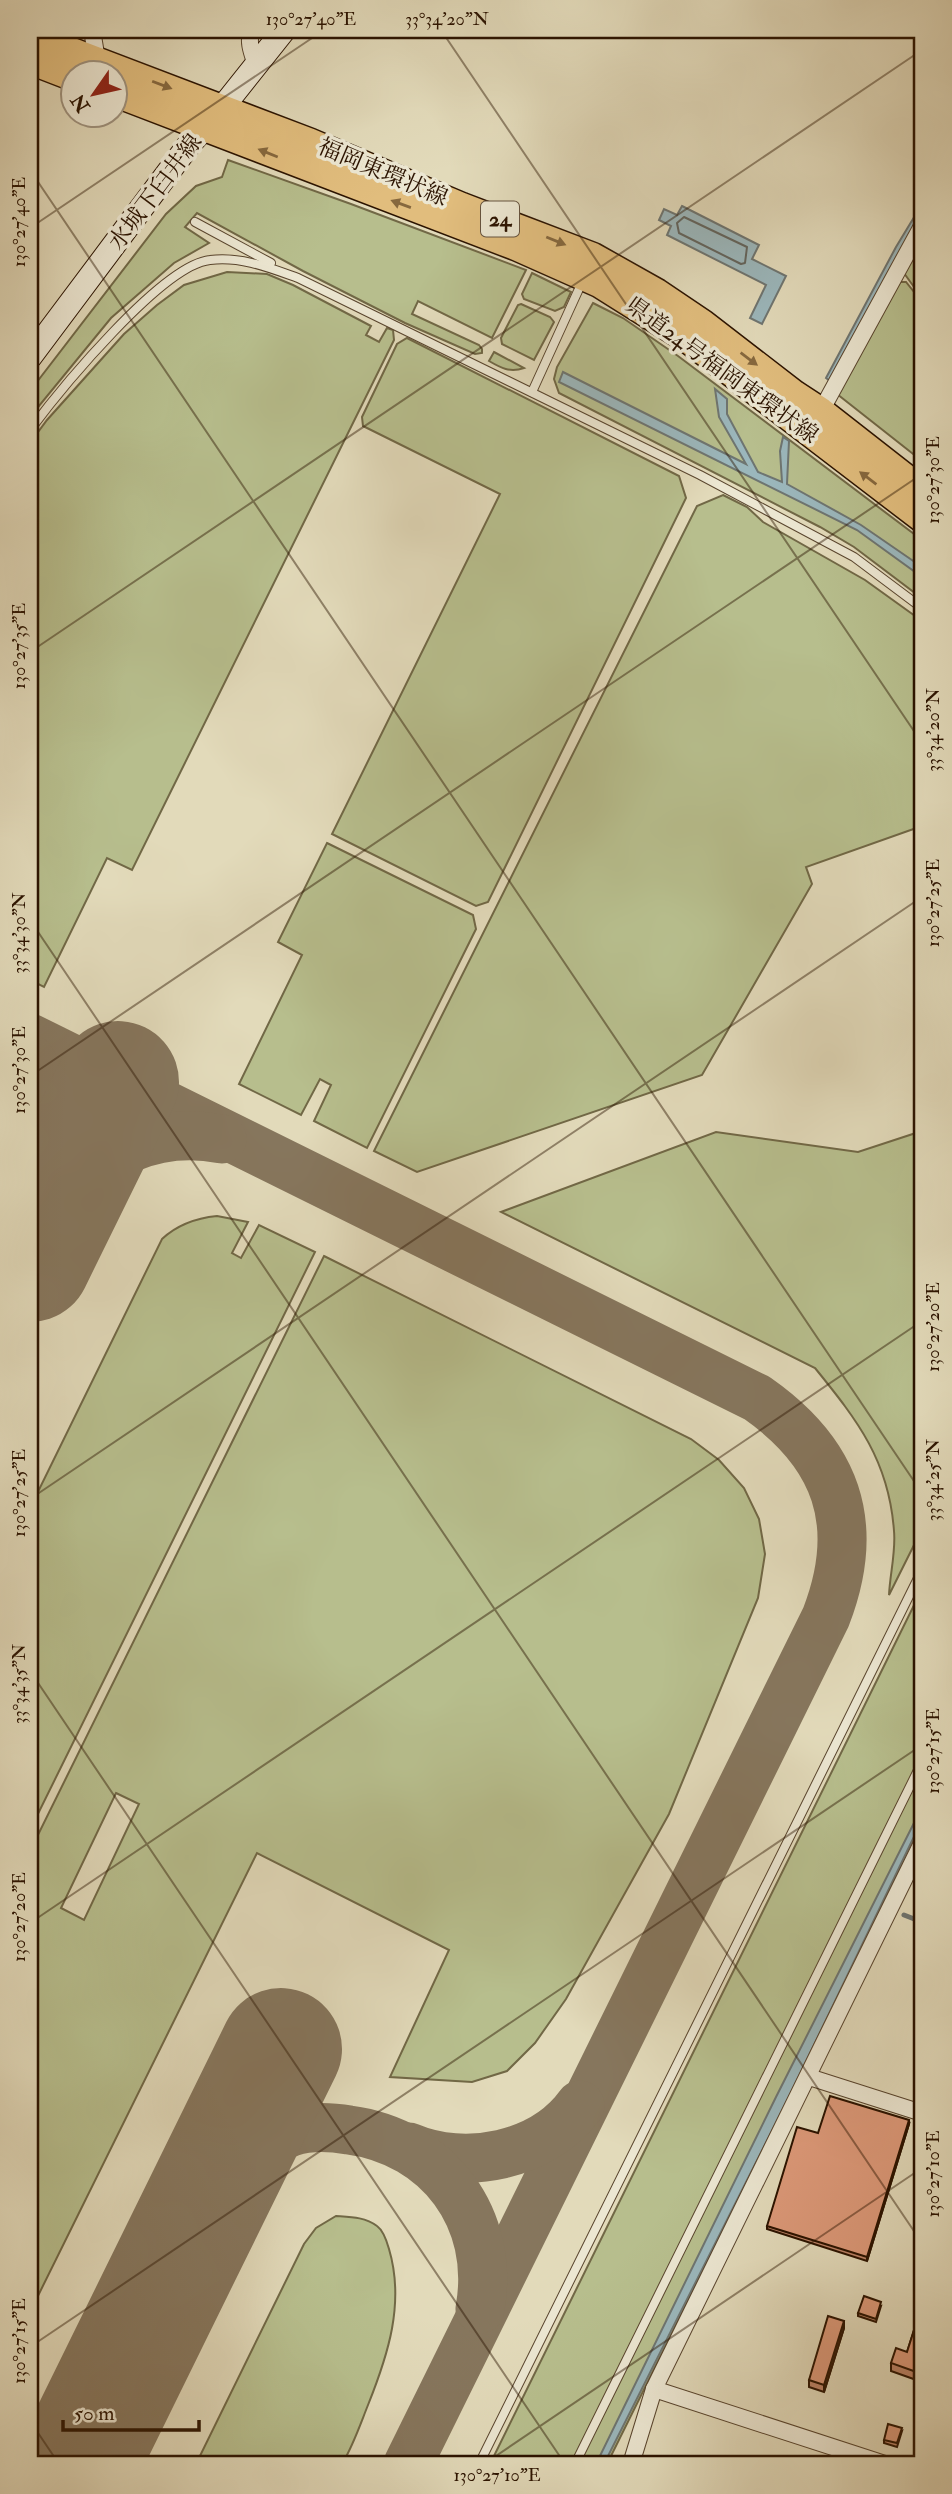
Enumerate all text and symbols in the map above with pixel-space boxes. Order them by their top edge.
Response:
text: 130°27'40"E [266,8,356,31]
text: 33°34'20"N [405,8,489,31]
north arrow [60,60,130,130]
one-way arrow [152,79,173,90]
text: N [65,88,96,118]
street label: 水城下臼井線 [102,128,208,256]
street label: 福岡東環状線 [314,132,452,212]
one-way arrow [257,148,278,159]
text: 130°27'40"E [8,177,31,267]
one-way arrow [390,198,411,209]
road number: 24 [481,202,519,236]
one-way arrow [545,236,566,247]
street label: 県道24号福岡東環状線 [620,290,824,450]
one-way arrow [740,351,758,366]
text: 130°27'30"E [922,436,945,524]
one-way arrow [859,471,877,485]
text: 130°27'35"E [8,603,31,689]
text: 33°34'20"N [922,688,945,772]
text: 130°27'25"E [922,859,945,947]
text: 33°34'30"N [8,892,31,974]
text: 130°27'30"E [8,1026,31,1114]
text: 130°27'20"E [922,1282,945,1372]
text: 33°34'25"N [922,1439,945,1521]
text: 130°27'25"E [8,1449,31,1537]
text: 33°34'35"N [8,1644,31,1724]
text: 130°27'15"E [922,1708,945,1794]
text: 130°27'20"E [8,1872,31,1962]
text: 130°27'10"E [922,2130,945,2218]
text: 130°27'15"E [8,2298,31,2384]
scale bar [63,2389,200,2433]
text: 50 m [74,2400,115,2427]
text: 130°27'10"E [453,2464,541,2487]

